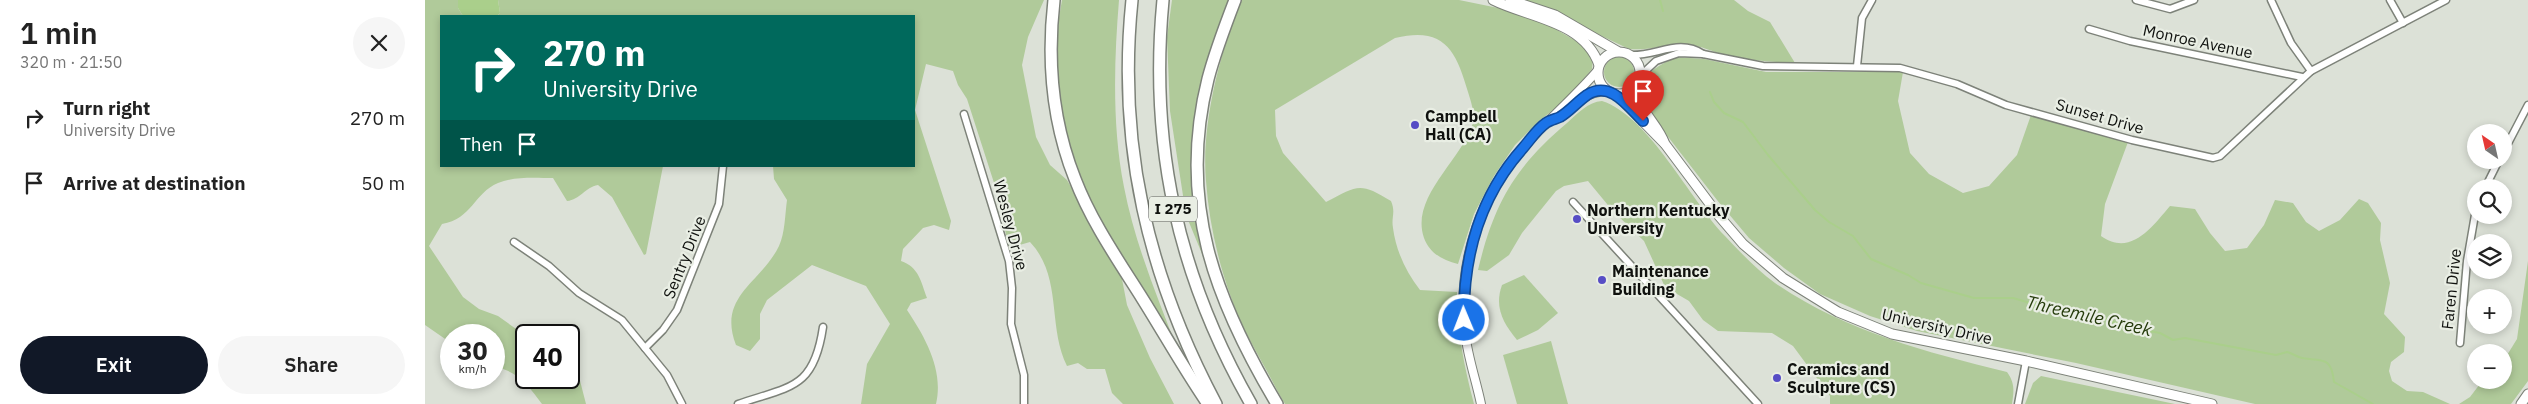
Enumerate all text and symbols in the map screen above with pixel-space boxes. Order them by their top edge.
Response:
text: 1 min [20,13,98,52]
button: close [353,17,405,69]
street label: Monroe Avenue [2141,20,2255,62]
text: 270 m [543,30,646,76]
icon: right [460,35,525,100]
text: 320 m · 21:50 [20,52,122,72]
pin [1622,70,1664,121]
text: University Drive [543,74,698,103]
icon: arrive [1629,77,1657,105]
street label: Sunset Drive [2054,94,2146,138]
text: Turn right [63,96,150,120]
icon: right [20,104,48,132]
text: 270 m [350,106,405,130]
place label: Campbell Hall (CA) [1425,106,1497,144]
marker: Campbell Hall (CA) [1409,119,1421,131]
text: University Drive [63,120,176,140]
north arrow [2467,124,2513,169]
map controls [2467,124,2512,389]
icon: arrive [513,130,541,158]
text: Then [460,132,503,156]
icon: arrive [20,169,48,197]
text: Arrive at destination [63,171,246,195]
text: 50 m [361,171,405,195]
street label: Wesley Drive [989,178,1033,272]
button: search [2467,179,2512,224]
road number: I 275 [1149,196,1197,222]
place label: Northern Kentucky University [1587,200,1730,238]
street label: Sentry Drive [658,212,710,301]
marker: Northern Kentucky University [1571,213,1583,225]
button: layers [2467,234,2512,279]
street label: Faren Drive [2437,247,2465,331]
place label: Maintenance Building [1612,261,1709,299]
marker: Maintenance Building [1596,274,1608,286]
button: + [2467,289,2512,334]
water label: Threemile Creek [2024,290,2155,341]
position arrow [1437,293,1489,345]
street label: University Drive [1880,304,1994,348]
speed limit sign: 40 [515,324,580,389]
text: 30 [457,334,488,367]
button: Exit [20,336,208,394]
button: Share [218,336,405,394]
button: − [2467,344,2512,389]
place label: Ceramics and Sculpture (CS) [1787,359,1895,397]
text: km/h [458,361,487,376]
marker: Ceramics and Sculpture (CS) [1771,372,1783,384]

